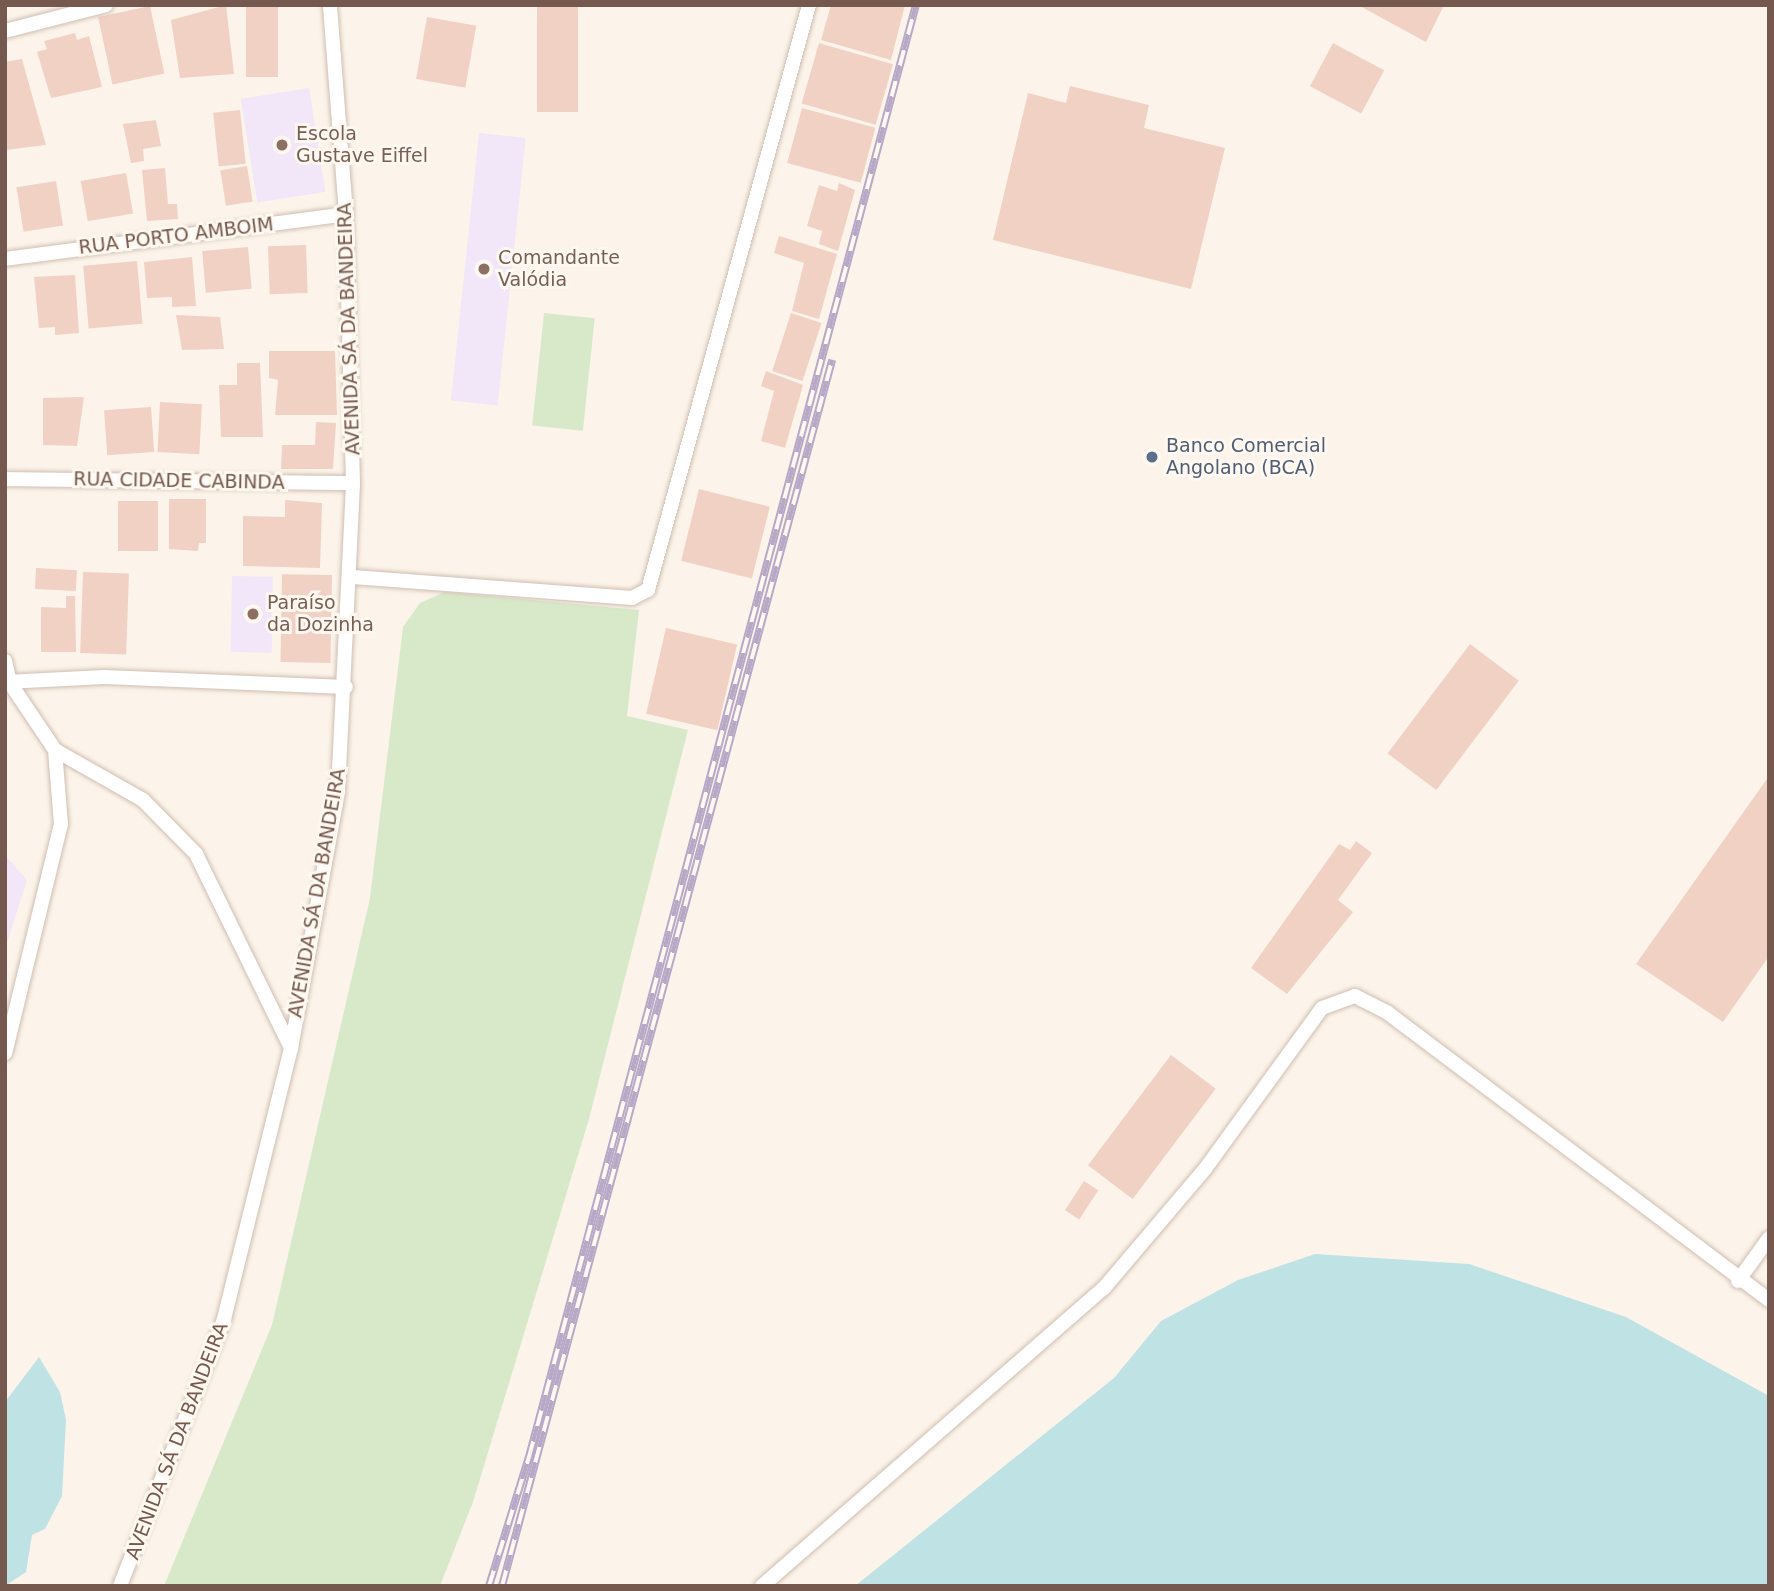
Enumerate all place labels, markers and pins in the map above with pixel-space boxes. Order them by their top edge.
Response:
place label: Escola Gustave Eiffel [296,123,428,167]
marker: Escola Gustave Eiffel [274,137,290,153]
place label: Comandante Valódia [498,247,620,291]
marker: Comandante Valódia [476,261,492,277]
place label: Banco Comercial Angolano (BCA) [1166,435,1326,479]
marker: Banco Comercial Angolano (BCA) [1144,449,1160,465]
place label: Paraíso da Dozinha [267,592,374,636]
marker: Paraíso da Dozinha [245,606,261,622]

